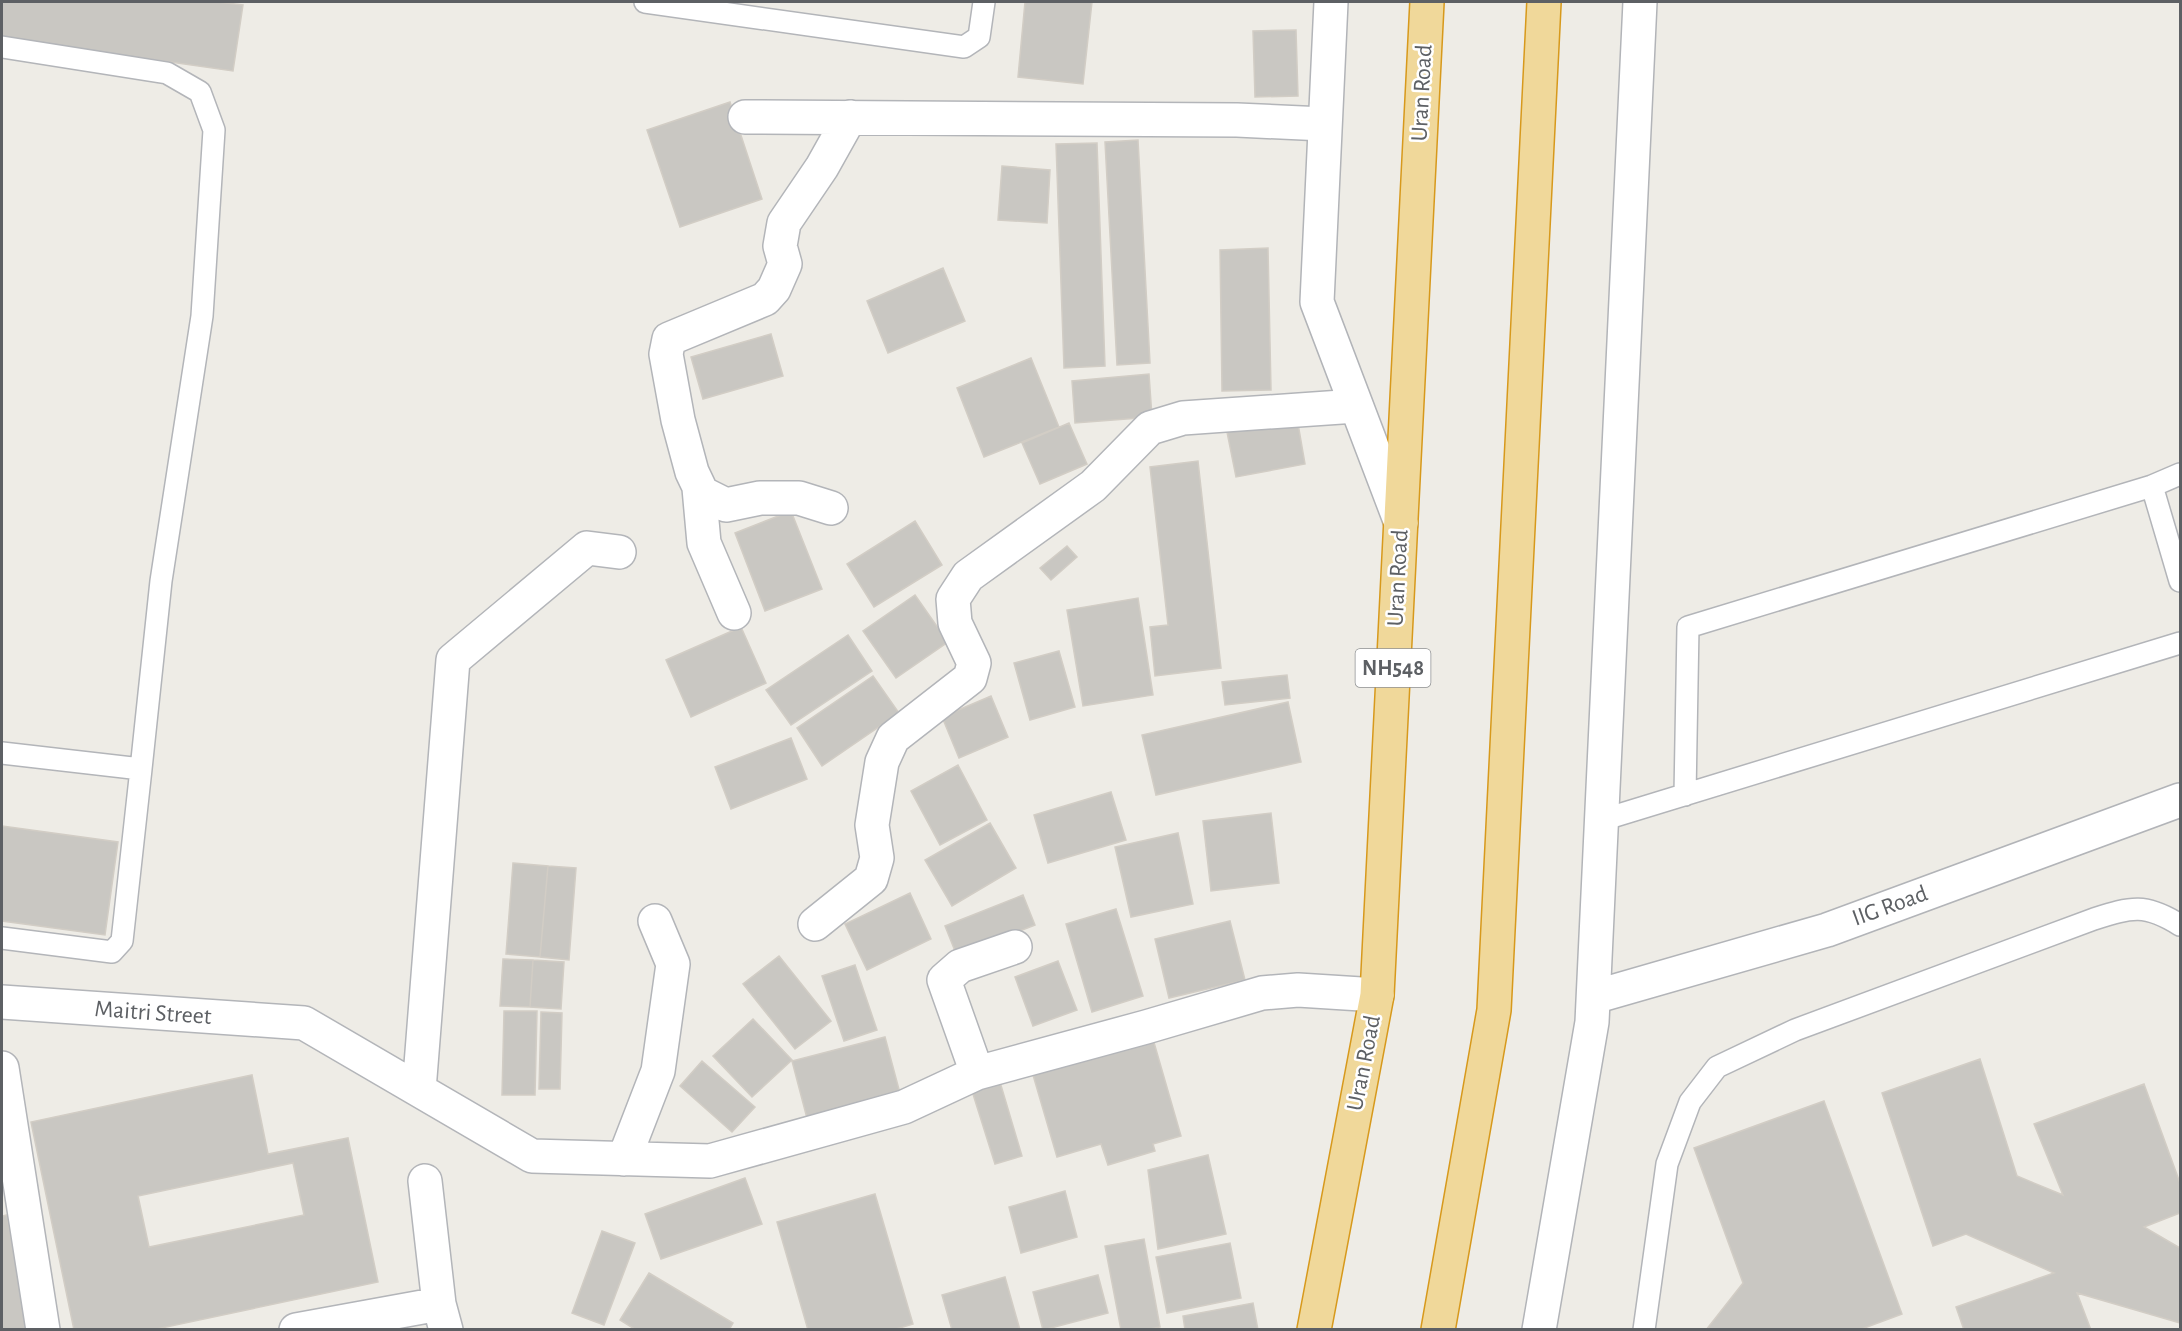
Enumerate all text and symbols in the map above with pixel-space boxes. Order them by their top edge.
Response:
street label: Uran Road [1407,44,1437,142]
street label: Uran Road [1383,529,1413,627]
road number: NH548 [1356,649,1430,687]
street label: IIG Road [1849,881,1931,931]
street label: Maitri Street [94,997,213,1029]
street label: Uran Road [1343,1013,1385,1113]

